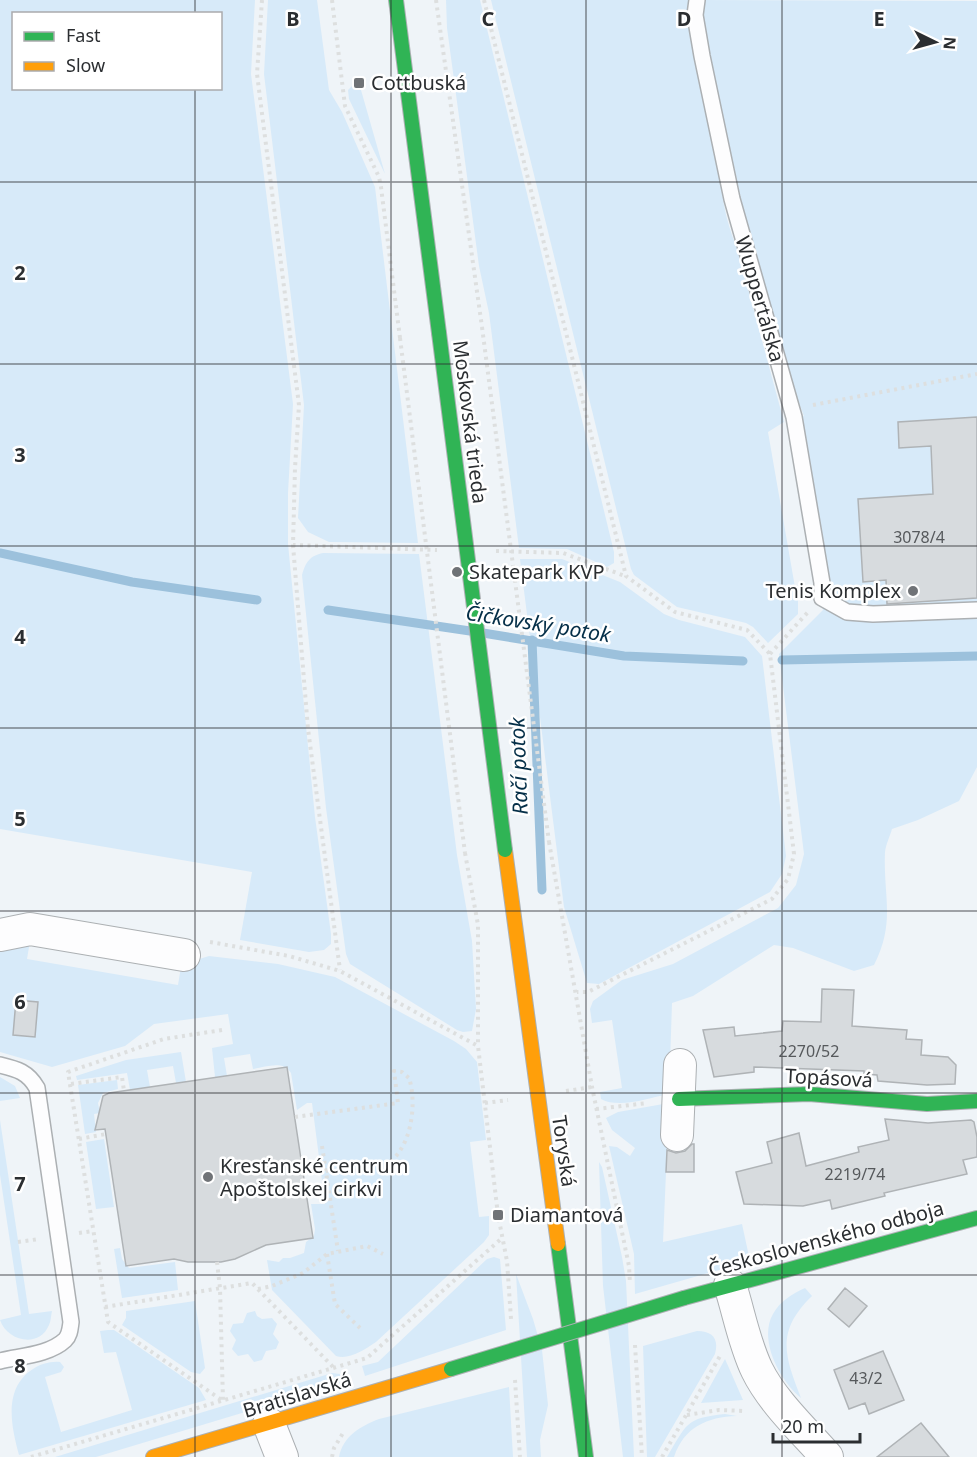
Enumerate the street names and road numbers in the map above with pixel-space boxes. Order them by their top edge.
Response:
street label: Wuppertálska [730,233,791,365]
street label: Moskovská trieda [447,339,494,505]
street label: Topásová [784,1062,874,1093]
street label: Toryská [546,1114,583,1188]
street label: Československého odboja [705,1194,947,1283]
street label: Bratislavská [239,1365,354,1424]

